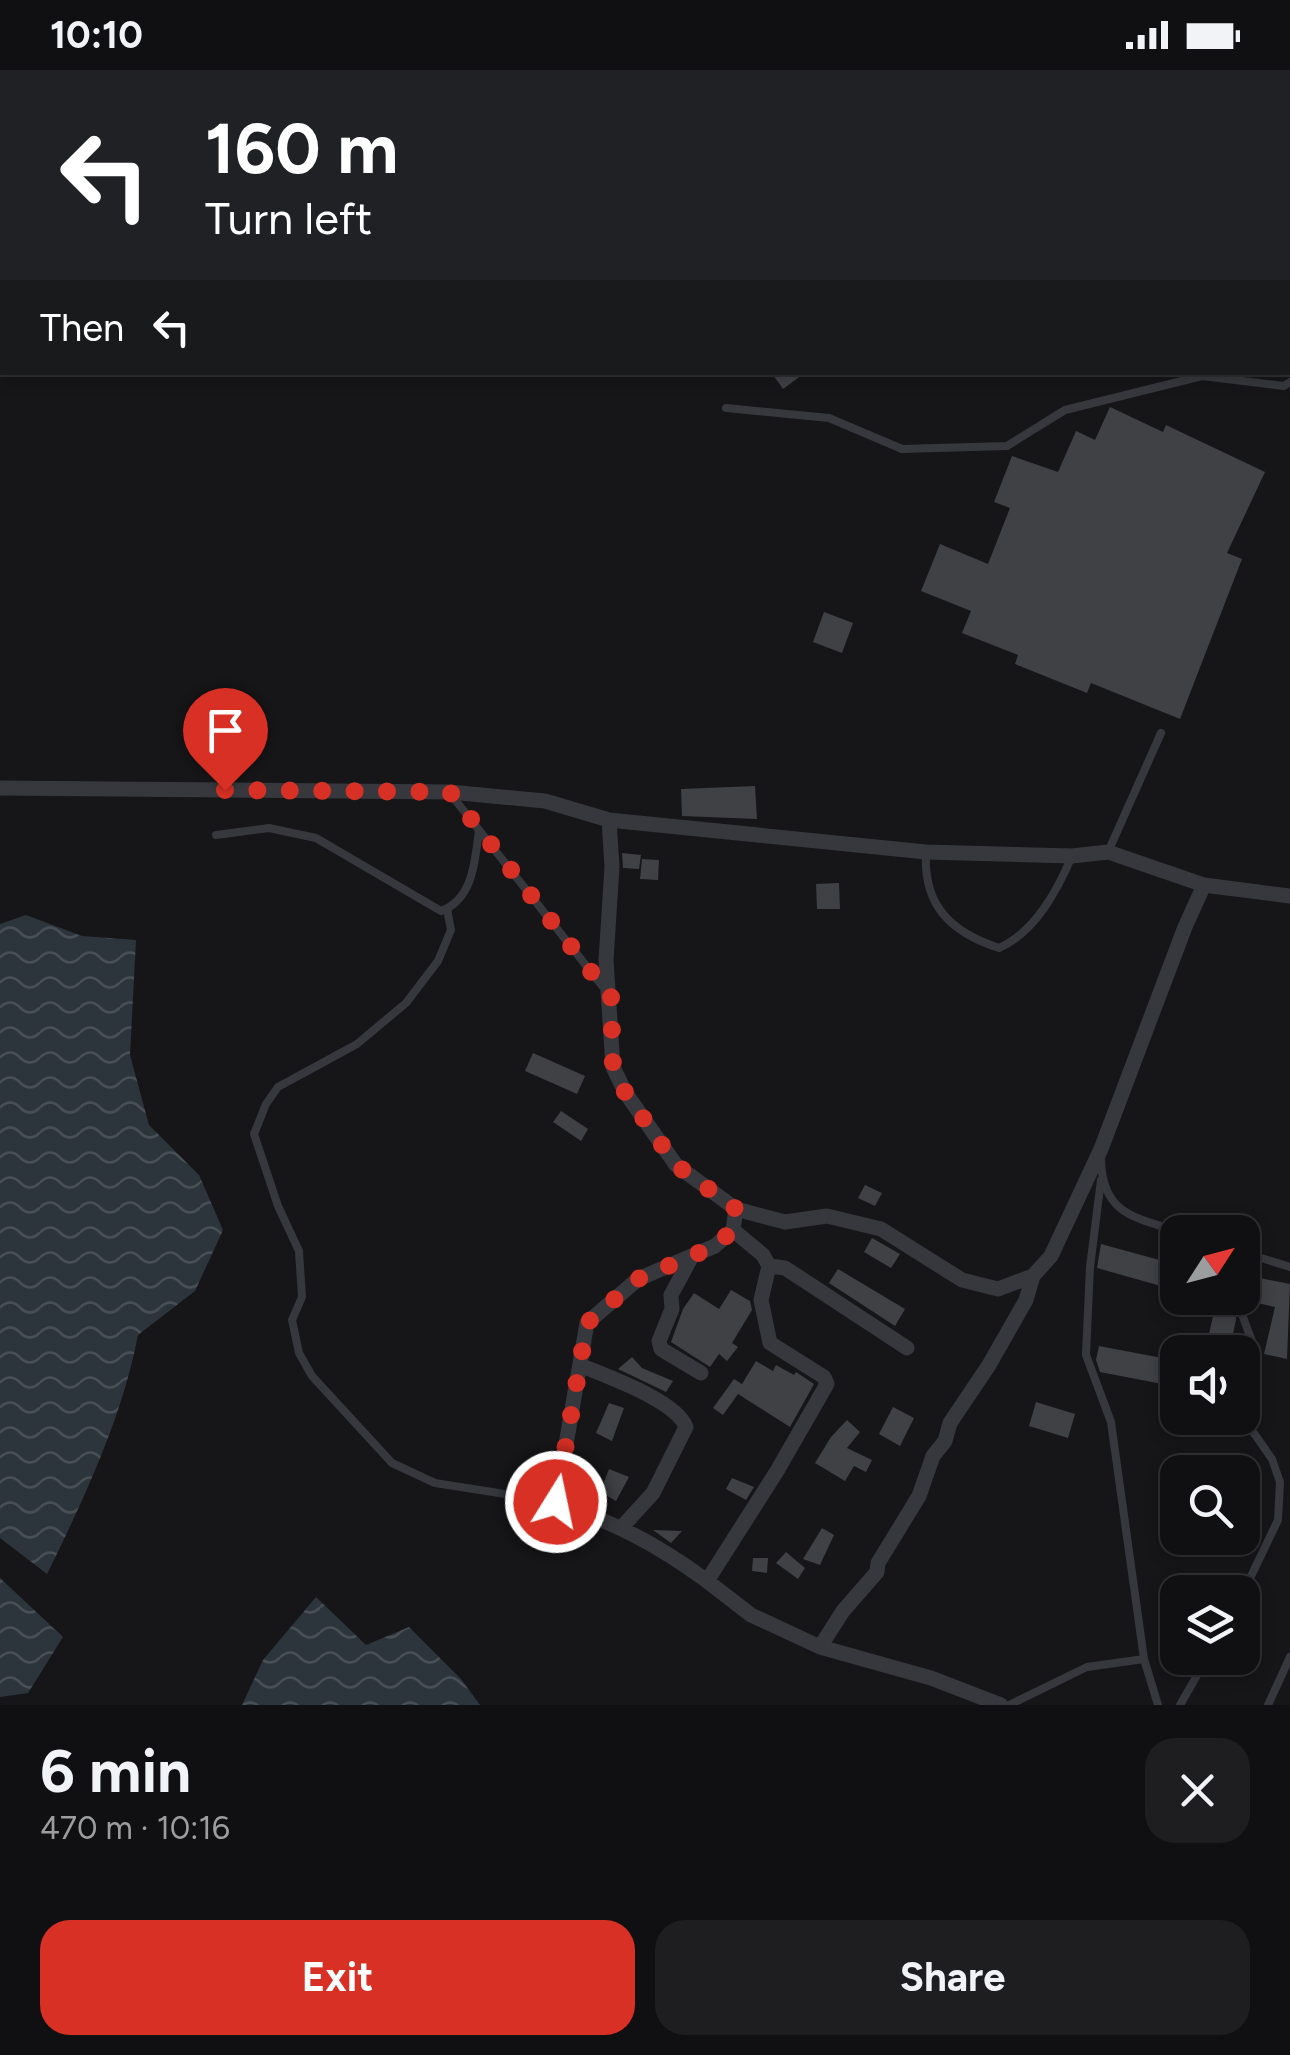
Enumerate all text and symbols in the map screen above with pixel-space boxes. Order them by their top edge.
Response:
text: 10:10 [50,12,143,58]
text: 160 m [205,106,398,191]
icon: left [40,110,170,240]
text: Turn left [205,191,372,245]
icon: left [144,300,199,355]
text: Then [40,305,124,351]
pin [183,688,268,791]
icon: arrive [198,703,253,758]
north arrow [1160,1215,1260,1315]
map controls [1160,1215,1260,1675]
button: sound [1160,1335,1260,1435]
position arrow [504,1450,608,1554]
button: search [1160,1455,1260,1555]
button: layers [1160,1575,1260,1675]
text: 6 min [40,1735,191,1807]
button: close [1145,1738,1250,1843]
text: 470 m · 10:16 [40,1809,230,1847]
button: Exit [40,1920,635,2035]
button: Share [655,1920,1250,2035]

